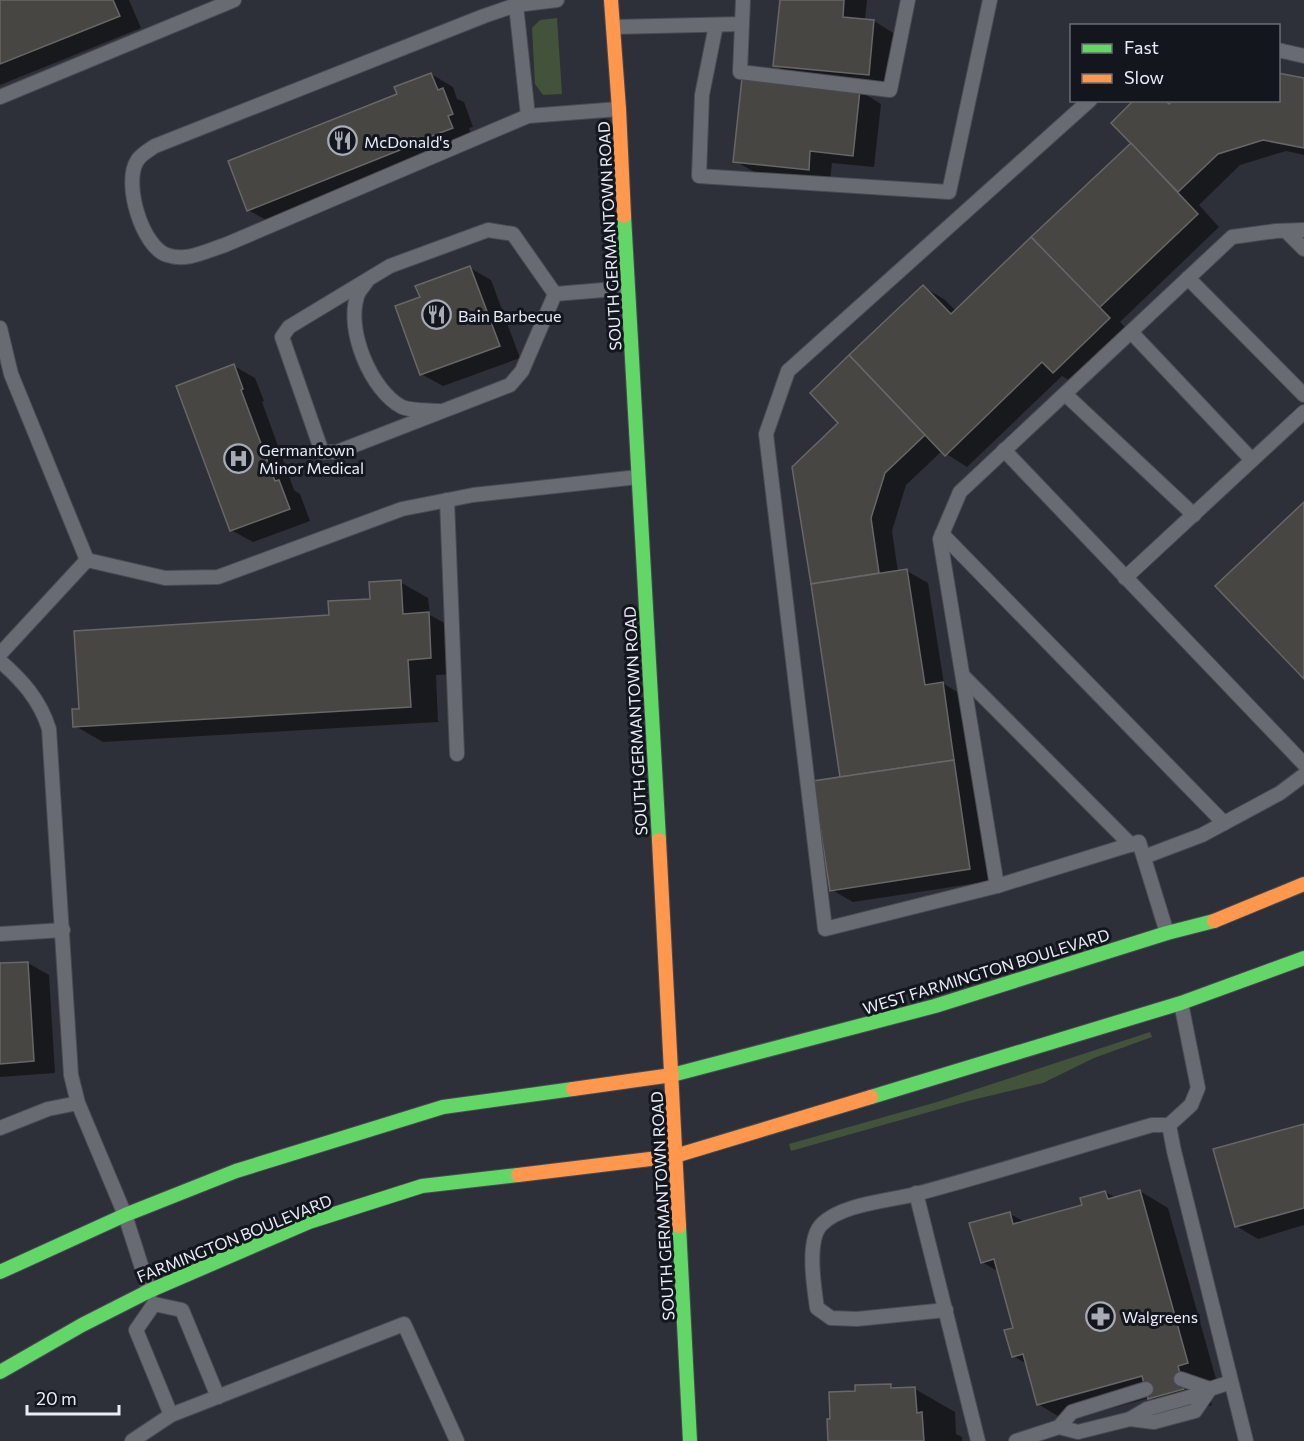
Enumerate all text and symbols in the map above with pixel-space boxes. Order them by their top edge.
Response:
legend [1070,24,1280,102]
text: Fast [1124,36,1159,58]
text: Slow [1124,66,1164,88]
street label: SOUTH GERMANTOWN ROAD [594,121,624,351]
restaurant icon: McDonald's [327,125,359,157]
place label: McDonald's [364,132,450,151]
restaurant icon: Bain Barbecue [421,299,453,331]
place label: Bain Barbecue [458,306,561,325]
place label: Germantown Minor Medical [259,440,364,477]
hospital icon: Germantown Minor Medical [222,442,254,474]
street label: SOUTH GERMANTOWN ROAD [620,606,650,836]
street label: WEST FARMINGTON BOULEVARD [860,924,1112,1018]
street label: SOUTH GERMANTOWN ROAD [647,1091,677,1321]
street label: FARMINGTON BOULEVARD [134,1190,334,1286]
pharmacy icon: Walgreens [1085,1300,1117,1332]
place label: Walgreens [1122,1307,1198,1326]
scale bar [27,1378,118,1416]
text: 20 m [36,1387,77,1409]

